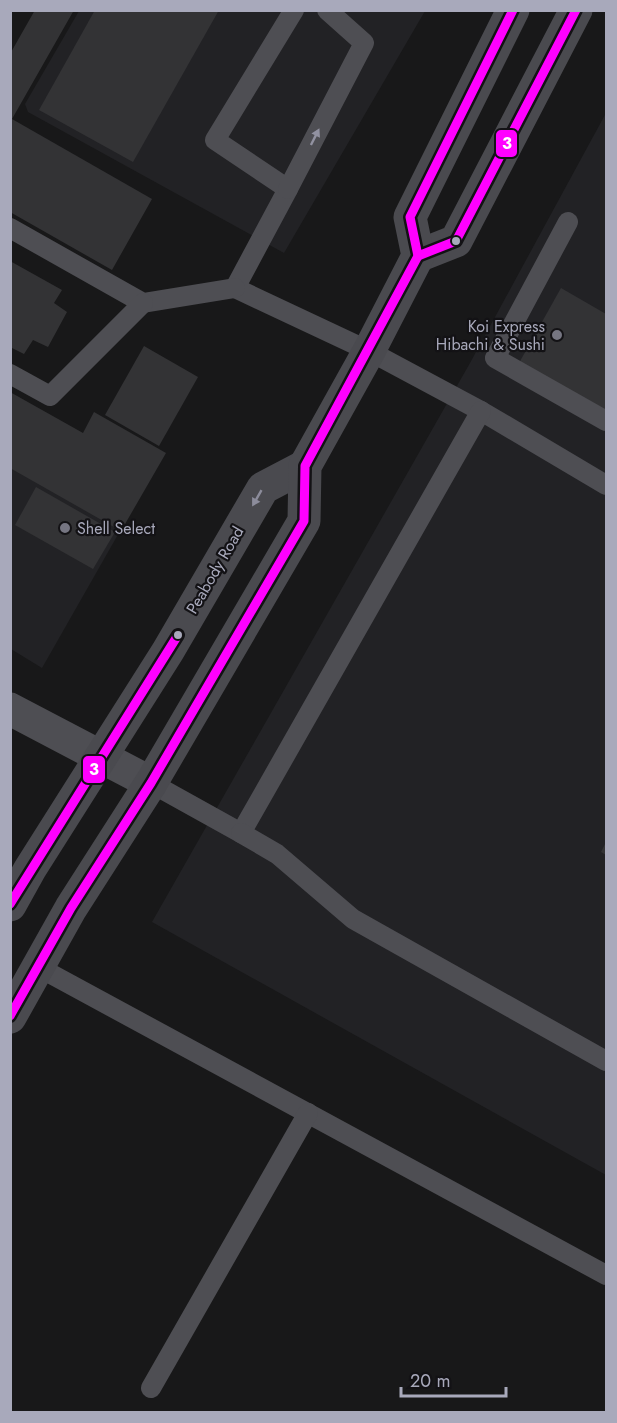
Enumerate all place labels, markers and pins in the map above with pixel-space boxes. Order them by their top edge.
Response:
unlabelled marker [450,235,462,247]
place label: Koi Express Hibachi & Sushi [436,315,545,356]
marker: Koi Express Hibachi & Sushi [550,328,564,342]
place label: Shell Select [77,517,155,540]
marker: Shell Select [58,521,72,535]
unlabelled marker [172,629,184,641]

